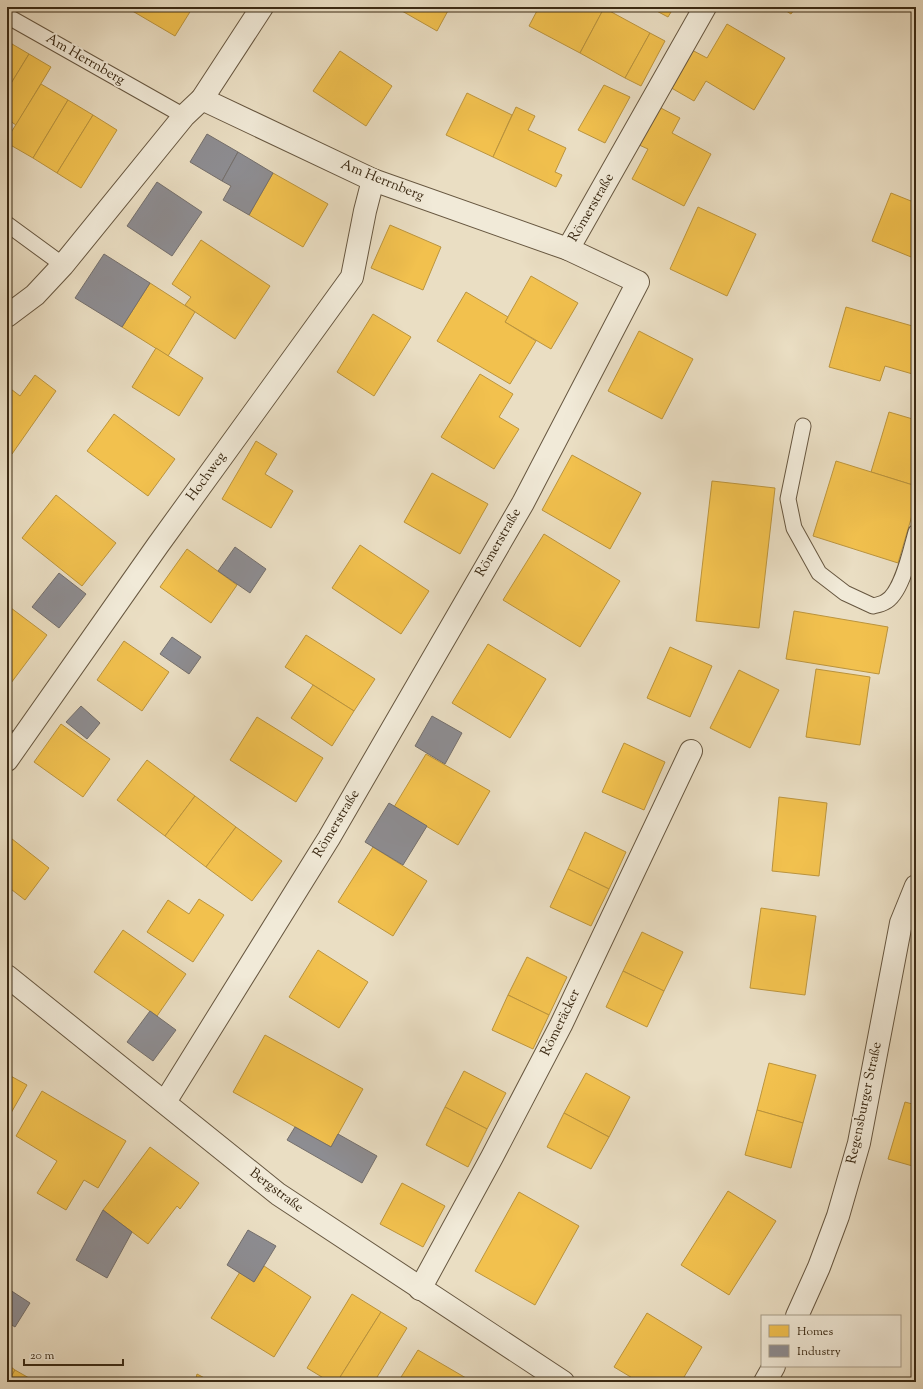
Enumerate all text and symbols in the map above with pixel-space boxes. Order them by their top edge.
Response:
street label: Am Herrnberg [42,29,128,91]
street label: Am Herrnberg [337,155,427,207]
street label: Römerstraße [564,170,620,246]
street label: Hochweg [182,448,232,506]
street label: Römerstraße [471,505,527,581]
street label: Römerstraße [309,786,365,862]
street label: Römeräcker [536,986,586,1060]
street label: Regensburger Straße [842,1040,888,1166]
street label: Bergstraße [245,1164,307,1218]
legend [761,1315,901,1367]
text: Homes [797,1323,833,1341]
scale bar [24,1341,123,1367]
text: Industry [797,1343,841,1361]
text: 20 m [30,1347,55,1365]

